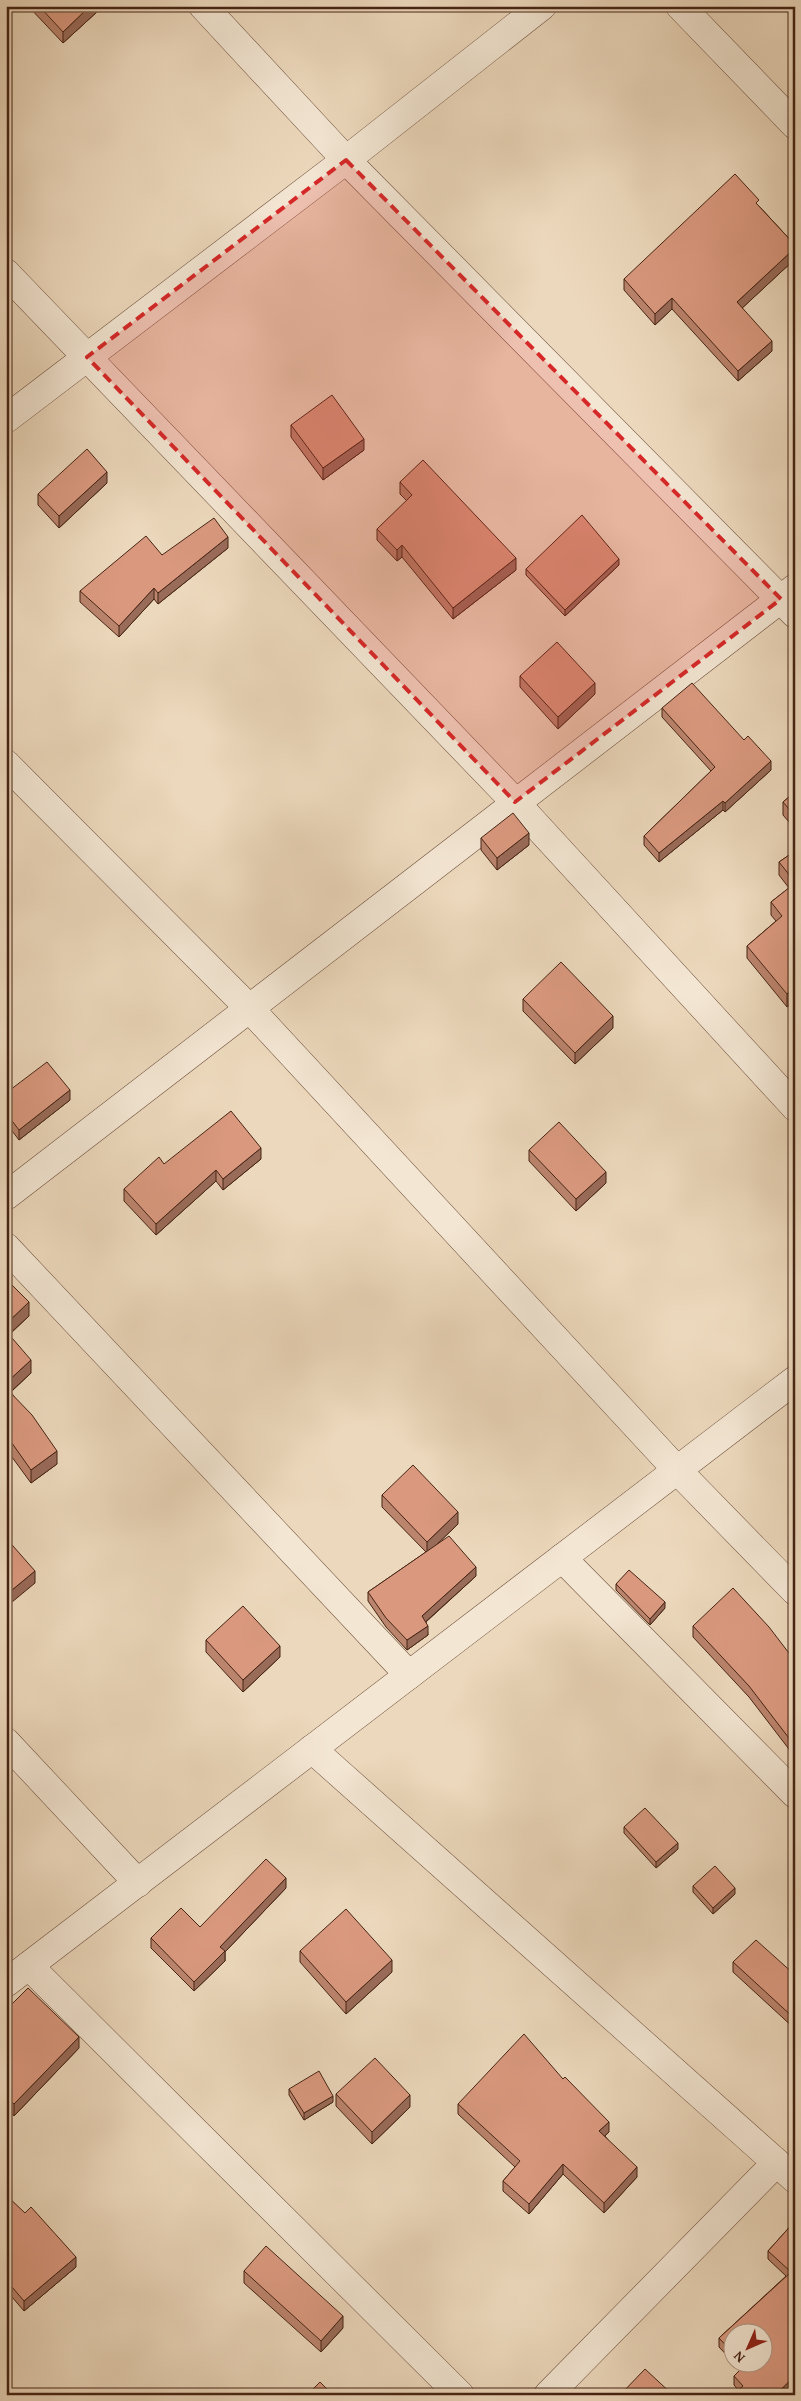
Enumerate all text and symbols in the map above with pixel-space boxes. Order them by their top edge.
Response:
north arrow [724,2324,774,2374]
text: N [728,2346,749,2368]

